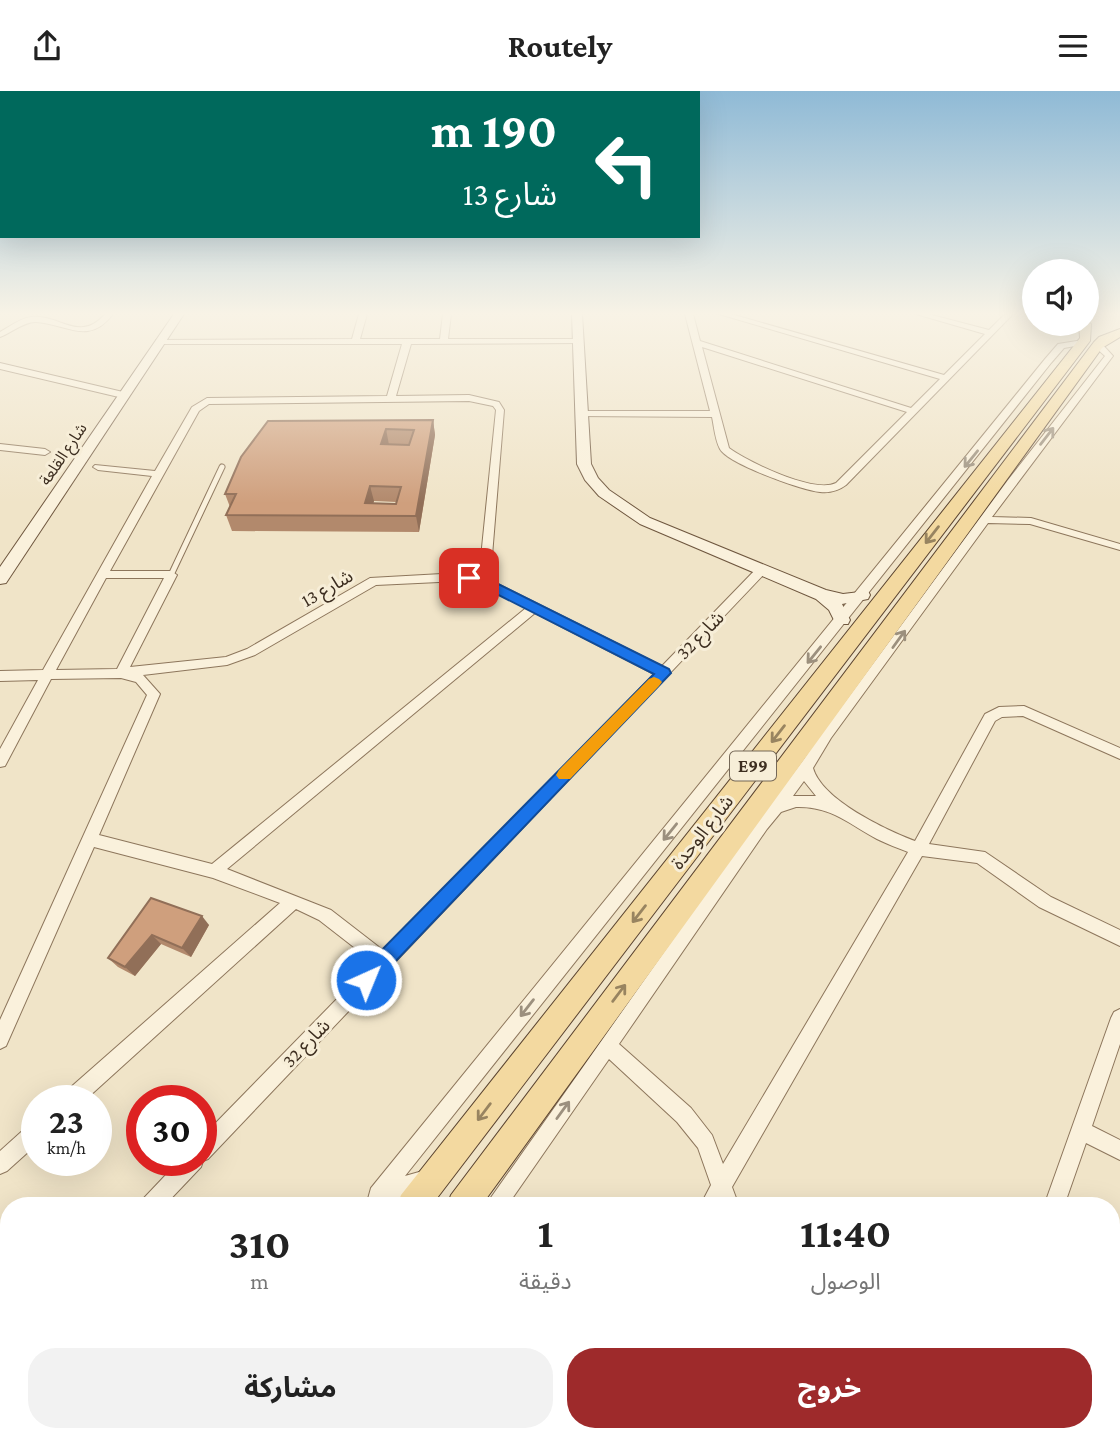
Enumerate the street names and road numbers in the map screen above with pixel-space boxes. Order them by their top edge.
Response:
street label: شارع القلعة [36,420,93,490]
street label: شارع 13 [298,565,358,614]
street label: شارع 32 [672,607,730,665]
road number: E99 [730,751,776,781]
street label: شارع الوحدة [667,791,740,875]
street label: شارع 32 [278,1015,336,1073]

